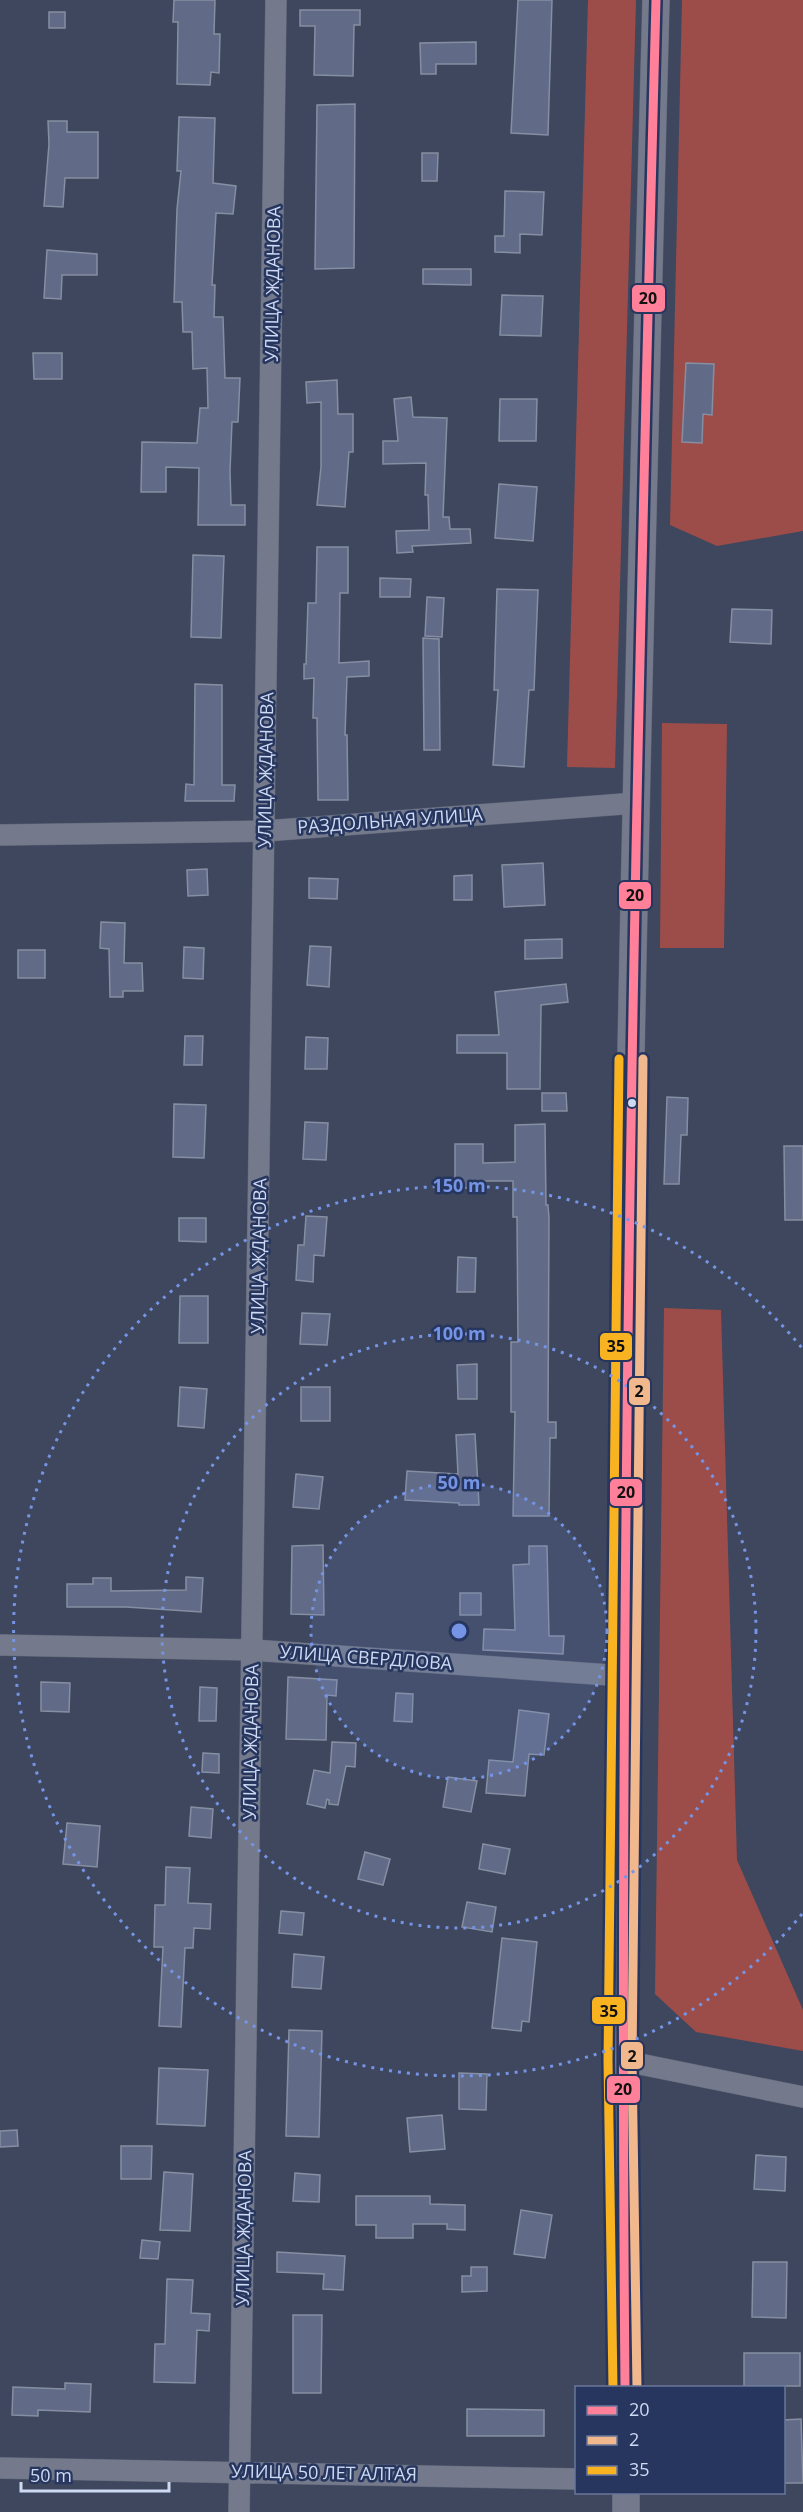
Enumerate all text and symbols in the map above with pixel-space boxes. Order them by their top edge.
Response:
street label: УЛИЦА ЖДАНОВА [259,205,285,362]
line badge: 20 [631,284,666,313]
text: 20 [639,287,657,309]
street label: УЛИЦА ЖДАНОВА [252,691,278,848]
street label: РАЗДОЛЬНАЯ УЛИЦА [296,802,484,838]
line badge: 20 [618,881,652,910]
text: 20 [626,884,644,906]
unlabelled marker [626,1097,638,1109]
text: 150 m [432,1173,486,1197]
street label: УЛИЦА ЖДАНОВА [245,1177,271,1334]
text: 100 m [432,1321,486,1345]
line badge: 35 [599,1332,633,1361]
text: 35 [607,1335,625,1357]
line badge: 2 [628,1377,651,1406]
text: 2 [634,1380,644,1402]
text: 50 m [438,1470,480,1494]
line badge: 20 [609,1478,643,1507]
text: 20 [617,1481,635,1503]
centre of rings [449,1621,469,1641]
street label: УЛИЦА СВЕРДЛОВА [279,1639,454,1675]
street label: УЛИЦА ЖДАНОВА [237,1663,263,1820]
line badge: 35 [591,1996,626,2025]
text: 35 [600,2000,618,2022]
line badge: 2 [620,2041,644,2070]
text: 2 [627,2045,637,2067]
line badge: 20 [606,2075,641,2104]
text: 20 [614,2078,632,2100]
street label: УЛИЦА ЖДАНОВА [230,2149,256,2306]
legend [575,2386,785,2494]
text: 20 [629,2397,650,2421]
text: 2 [629,2427,639,2451]
scale bar [21,2455,170,2493]
text: 35 [629,2457,650,2481]
street label: УЛИЦА 50 ЛЕТ АЛТАЯ [231,2458,417,2486]
text: 50 m [30,2463,72,2487]

